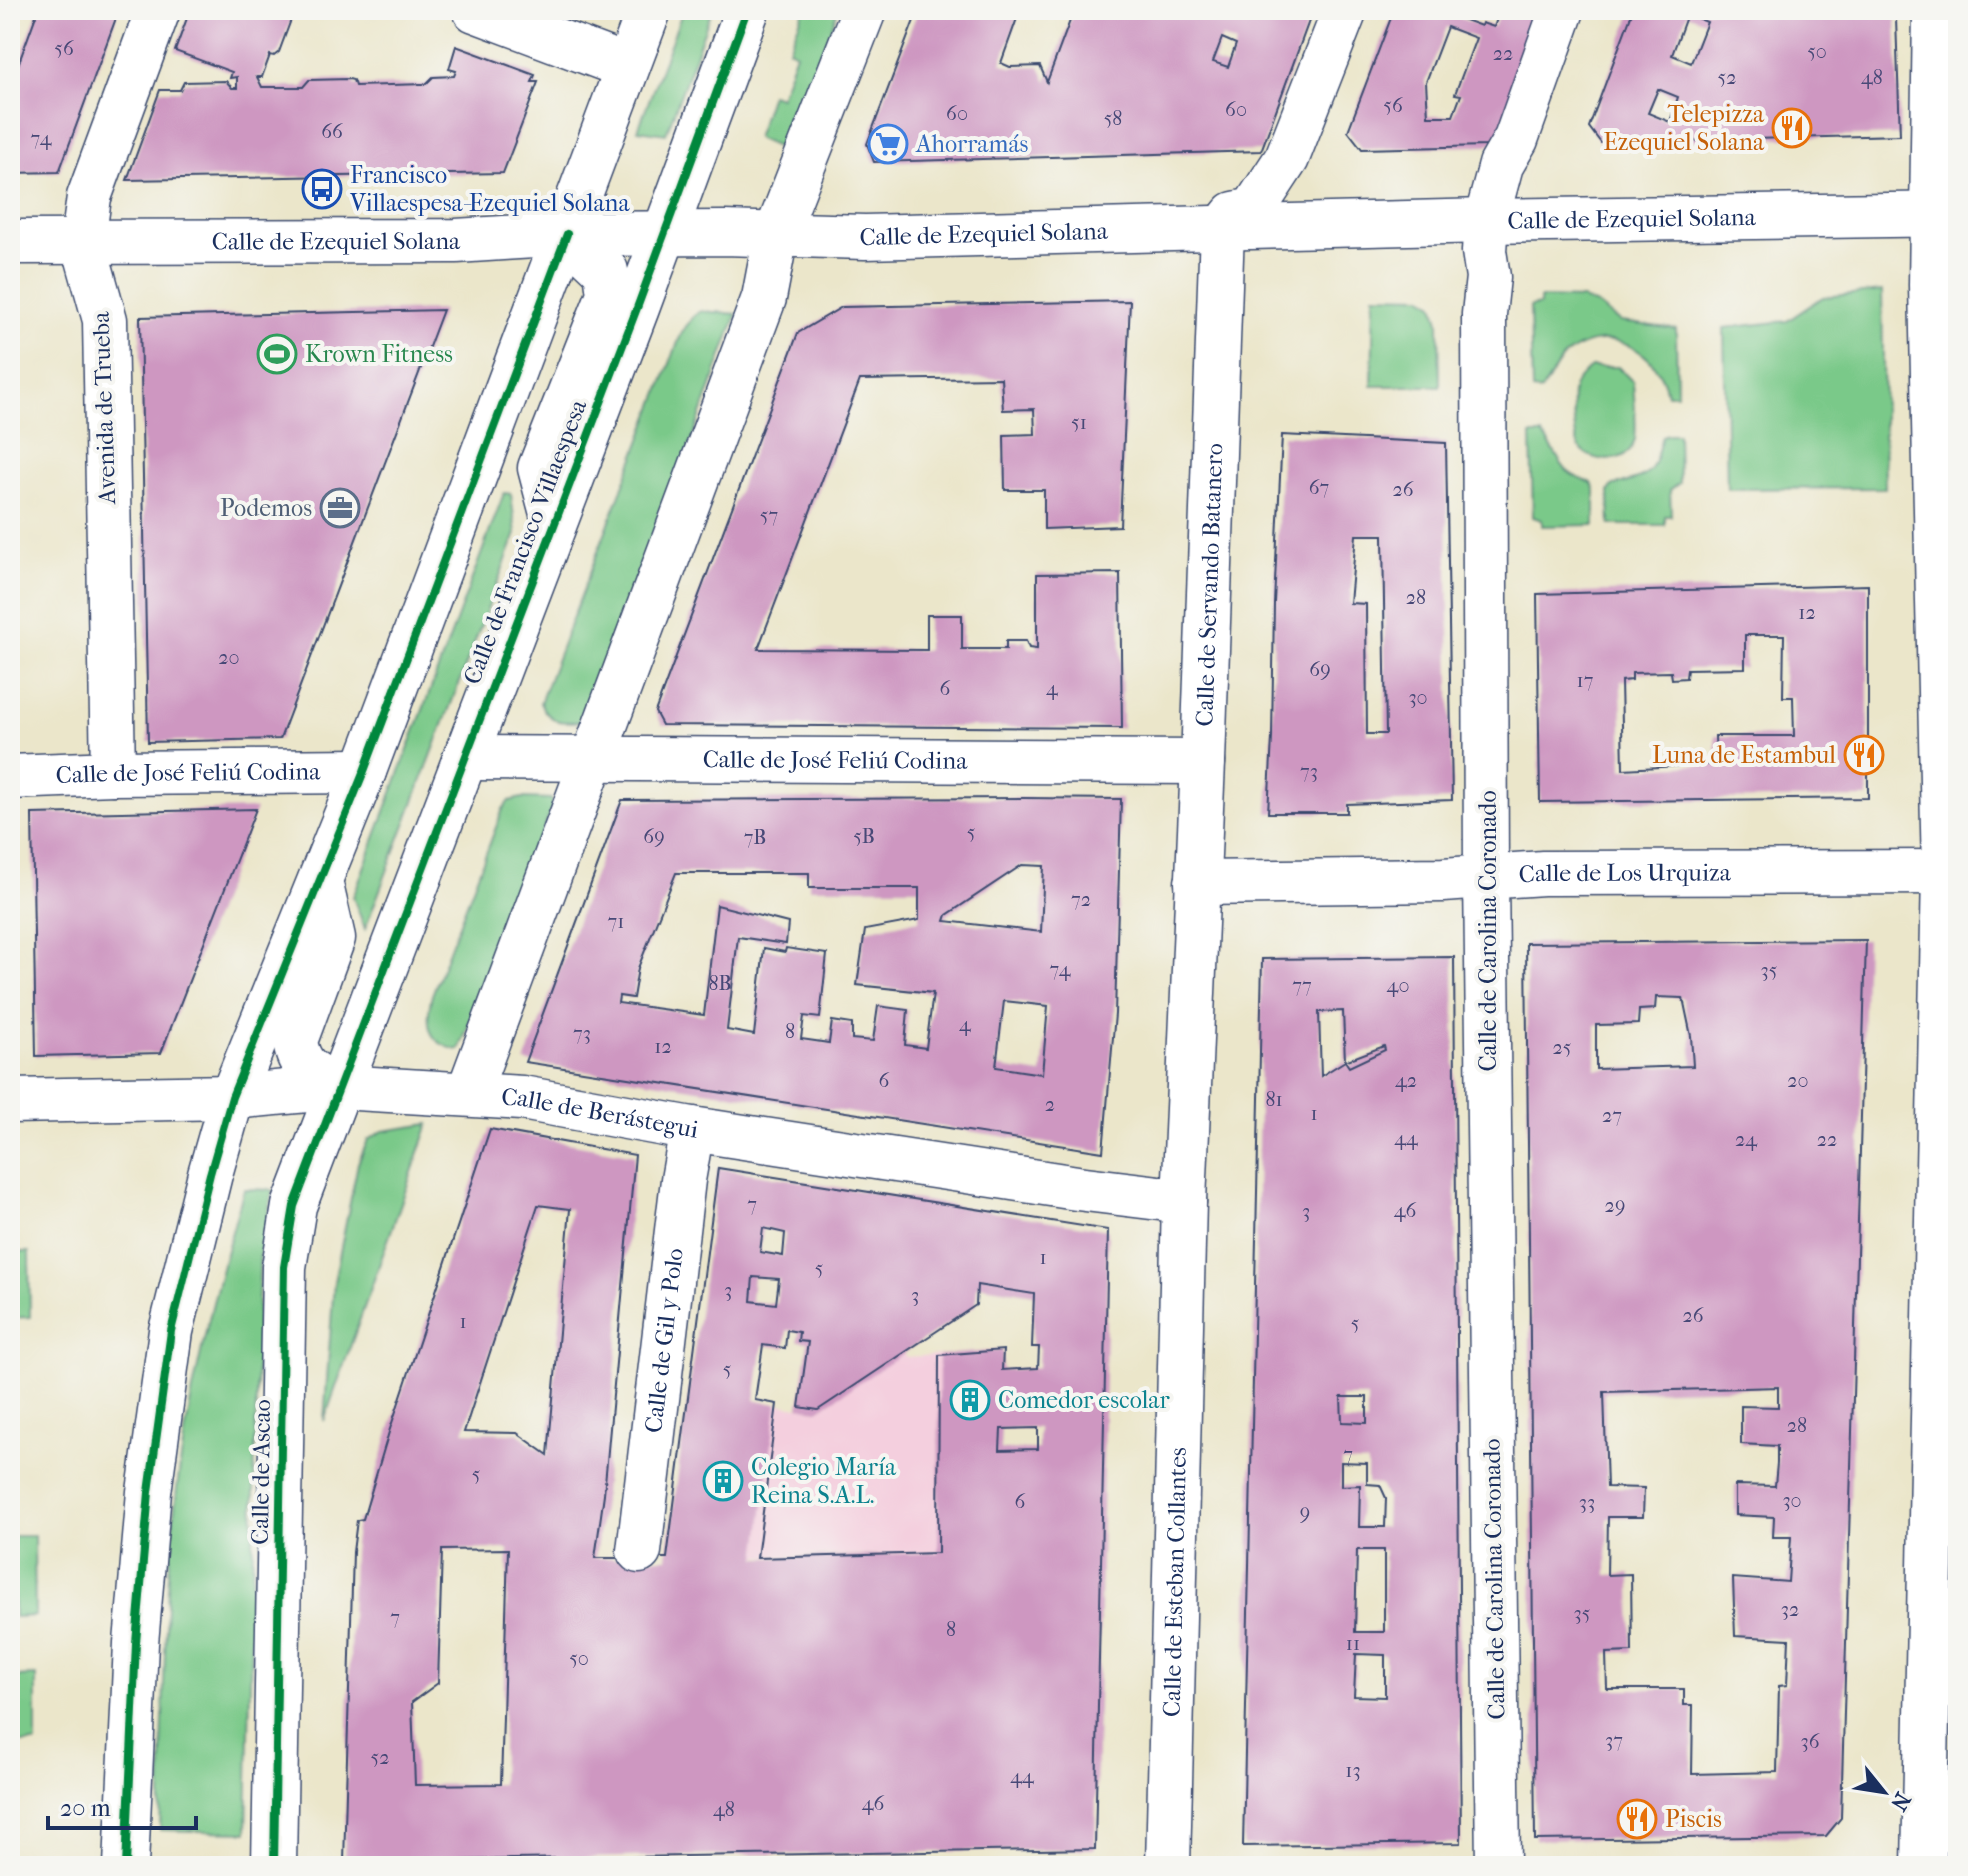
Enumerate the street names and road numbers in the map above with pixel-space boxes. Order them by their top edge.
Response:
street label: Calle de Ezequiel Solana [1507,203,1757,235]
street label: Calle de Ezequiel Solana [859,217,1109,251]
street label: Calle de Ezequiel Solana [212,227,461,256]
street label: Avenida de Trueba [87,310,121,506]
street label: Calle de Francisco Villaespesa [458,395,593,688]
street label: Calle de Servando Batanero [1190,443,1228,727]
street label: Calle de José Feliú Codina [703,745,968,775]
street label: Calle de José Feliú Codina [55,757,321,789]
street label: Calle de Carolina Coronado [1474,790,1502,1072]
street label: Calle de Los Urquiza [1518,859,1732,889]
street label: Calle de Berástegui [501,1083,700,1144]
street label: Calle de Gil y Polo [639,1246,689,1434]
street label: Calle de Ascao [246,1399,276,1545]
street label: Calle de Carolina Coronado [1478,1438,1510,1720]
street label: Calle de Esteban Collantes [1158,1447,1192,1717]

